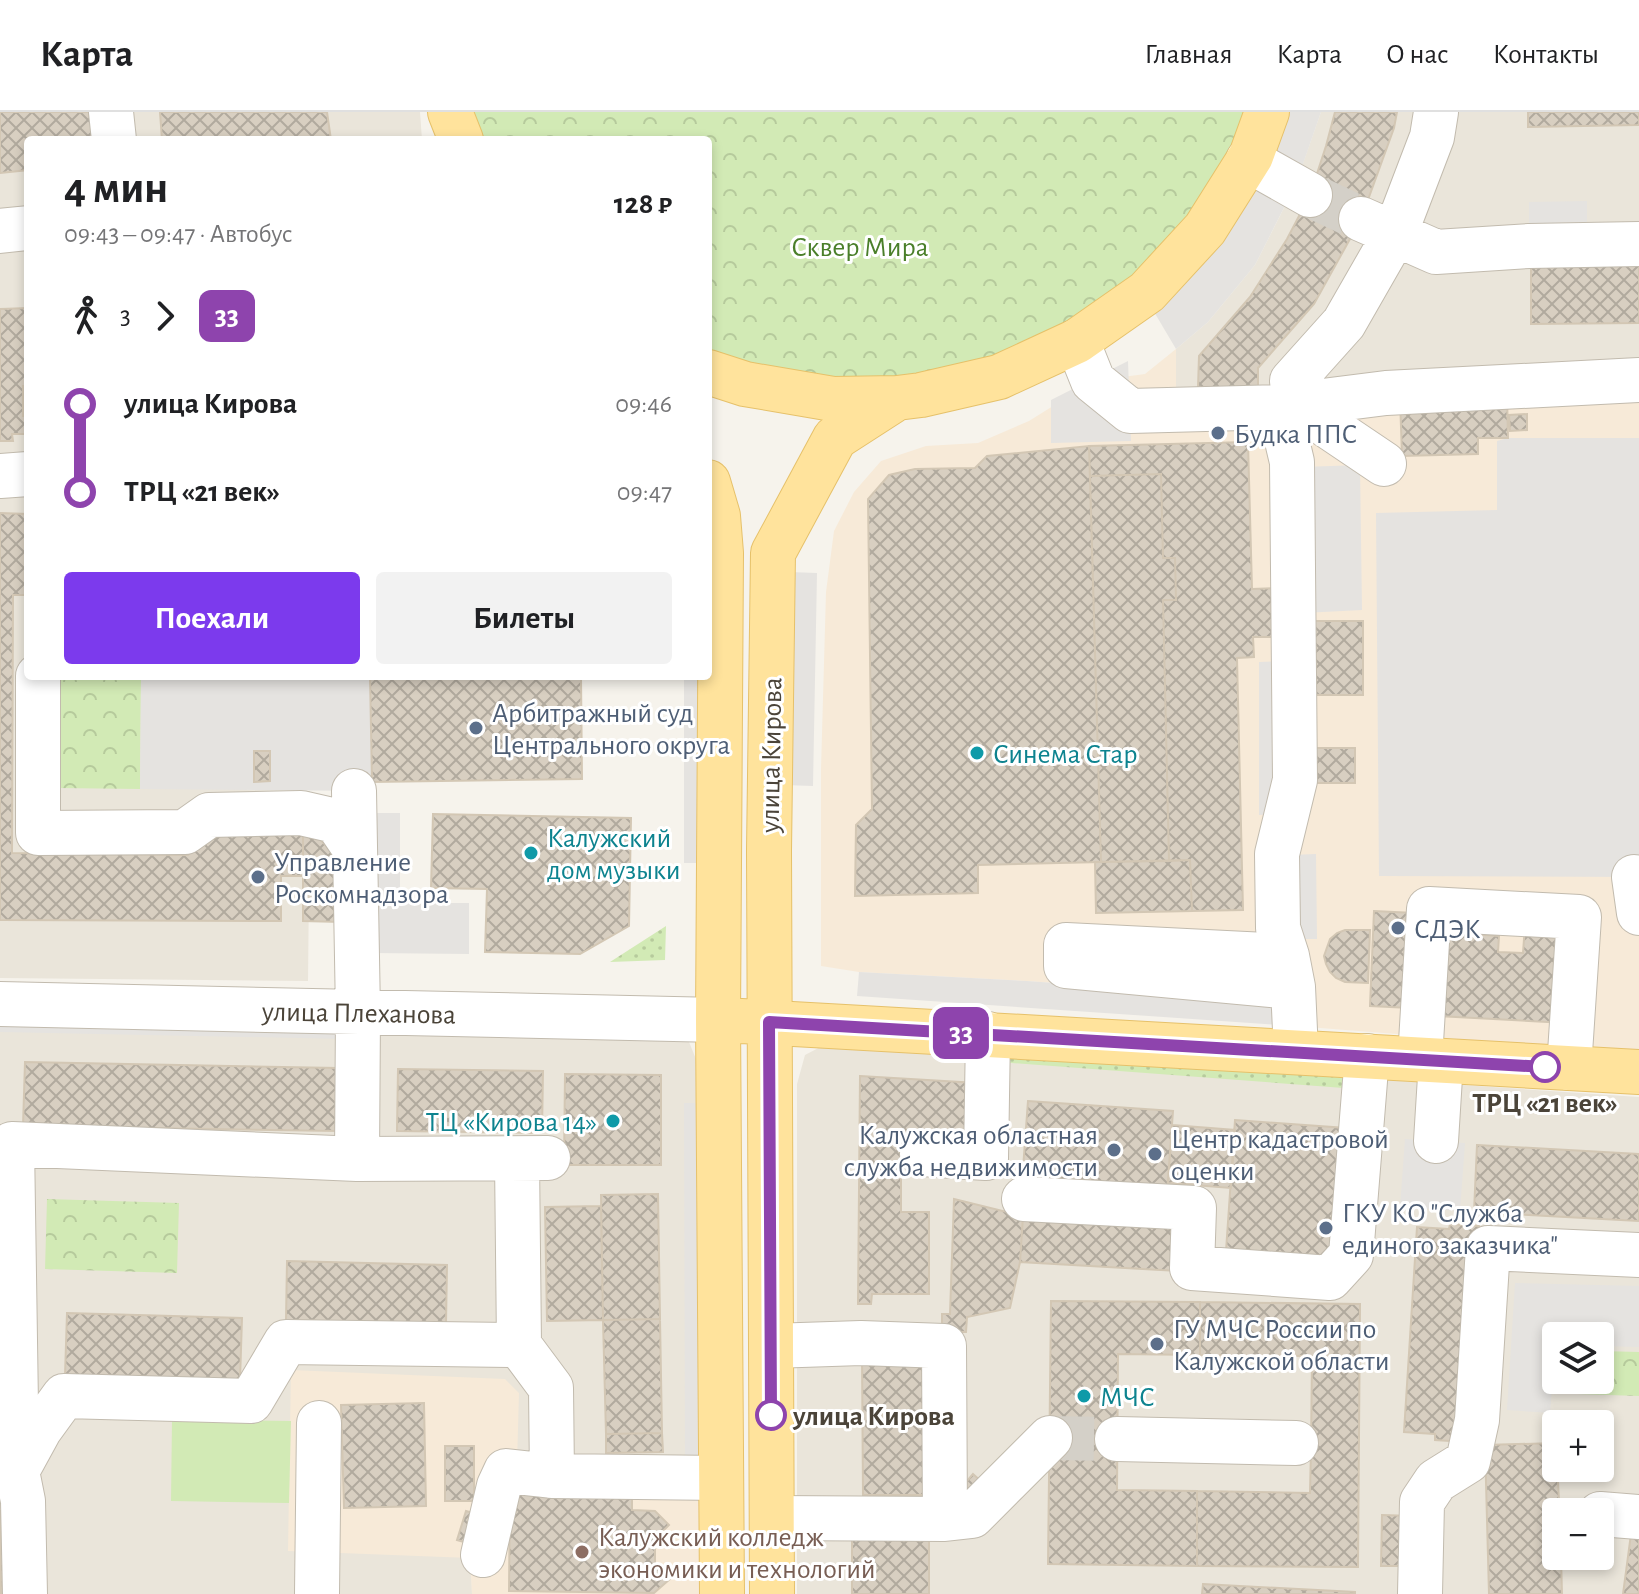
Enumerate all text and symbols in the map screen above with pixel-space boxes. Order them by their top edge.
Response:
text: Карта [40,36,133,74]
text: Главная [1144,41,1232,69]
text: Карта [1276,41,1342,69]
text: О нас [1386,41,1449,69]
text: Контакты [1493,41,1599,69]
text: 4 мин [64,167,168,211]
text: 128 ₽ [614,189,672,219]
text: 09:43 – 09:47 · Автобус [64,221,293,247]
park label: Сквер Мира [791,234,929,262]
icon: walk [64,294,108,338]
icon: forward [143,294,187,338]
text: 33 [215,302,239,330]
text: 3 [120,303,131,329]
text: улица Кирова [124,389,297,419]
text: 09:46 [615,391,672,417]
place label: Будка ППС [1234,421,1357,449]
marker: Будка ППС [1209,424,1227,442]
text: ТРЦ «21 век» [124,477,280,507]
text: 09:47 [617,479,672,505]
button: Поехали [64,572,360,664]
button: Билеты [376,572,672,664]
street label: улица Кирова [757,677,787,834]
place label: Арбитражный суд Центрального округа [492,700,731,760]
marker: Арбитражный суд Центрального округа [467,719,485,737]
place label: Синема Стар [993,741,1137,769]
marker: Синема Стар [968,744,986,762]
place label: Калужский дом музыки [547,825,681,885]
marker: Калужский дом музыки [522,844,540,862]
place label: Управление Роскомнадзора [274,849,449,909]
marker: Управление Роскомнадзора [249,868,267,886]
place label: СДЭК [1414,916,1481,944]
marker: СДЭК [1389,919,1407,937]
street label: улица Плеханова [261,998,456,1030]
line badge: 33 [925,1007,997,1059]
text: 33 [949,1019,973,1047]
marker: ТРЦ «21 век» [1530,1052,1560,1082]
place label: ТРЦ «21 век» [1472,1090,1618,1118]
place label: ТЦ «Кирова 14» [426,1109,597,1137]
marker: ТЦ «Кирова 14» [604,1112,622,1130]
place label: Калужская областная служба недвижимости [844,1122,1098,1182]
place label: Центр кадастровой оценки [1171,1126,1389,1186]
marker: Калужская областная служба недвижимости [1105,1141,1123,1159]
marker: Центр кадастровой оценки [1146,1145,1164,1163]
place label: ГКУ КО "Служба единого заказчика" [1342,1200,1558,1260]
marker: ГКУ КО "Служба единого заказчика" [1317,1219,1335,1237]
place label: ГУ МЧС России по Калужской области [1173,1316,1390,1376]
map controls [1542,1322,1614,1570]
button: layers [1542,1322,1614,1394]
marker: ГУ МЧС России по Калужской области [1148,1335,1166,1353]
place label: МЧС [1100,1384,1155,1412]
marker: МЧС [1075,1387,1093,1405]
marker: улица Кирова [756,1400,786,1430]
place label: улица Кирова [792,1403,955,1431]
button: + [1542,1410,1614,1482]
button: − [1542,1498,1614,1570]
place label: Калужский колледж экономики и технологий [598,1524,876,1584]
marker: Калужский колледж экономики и технологий [573,1543,591,1561]

